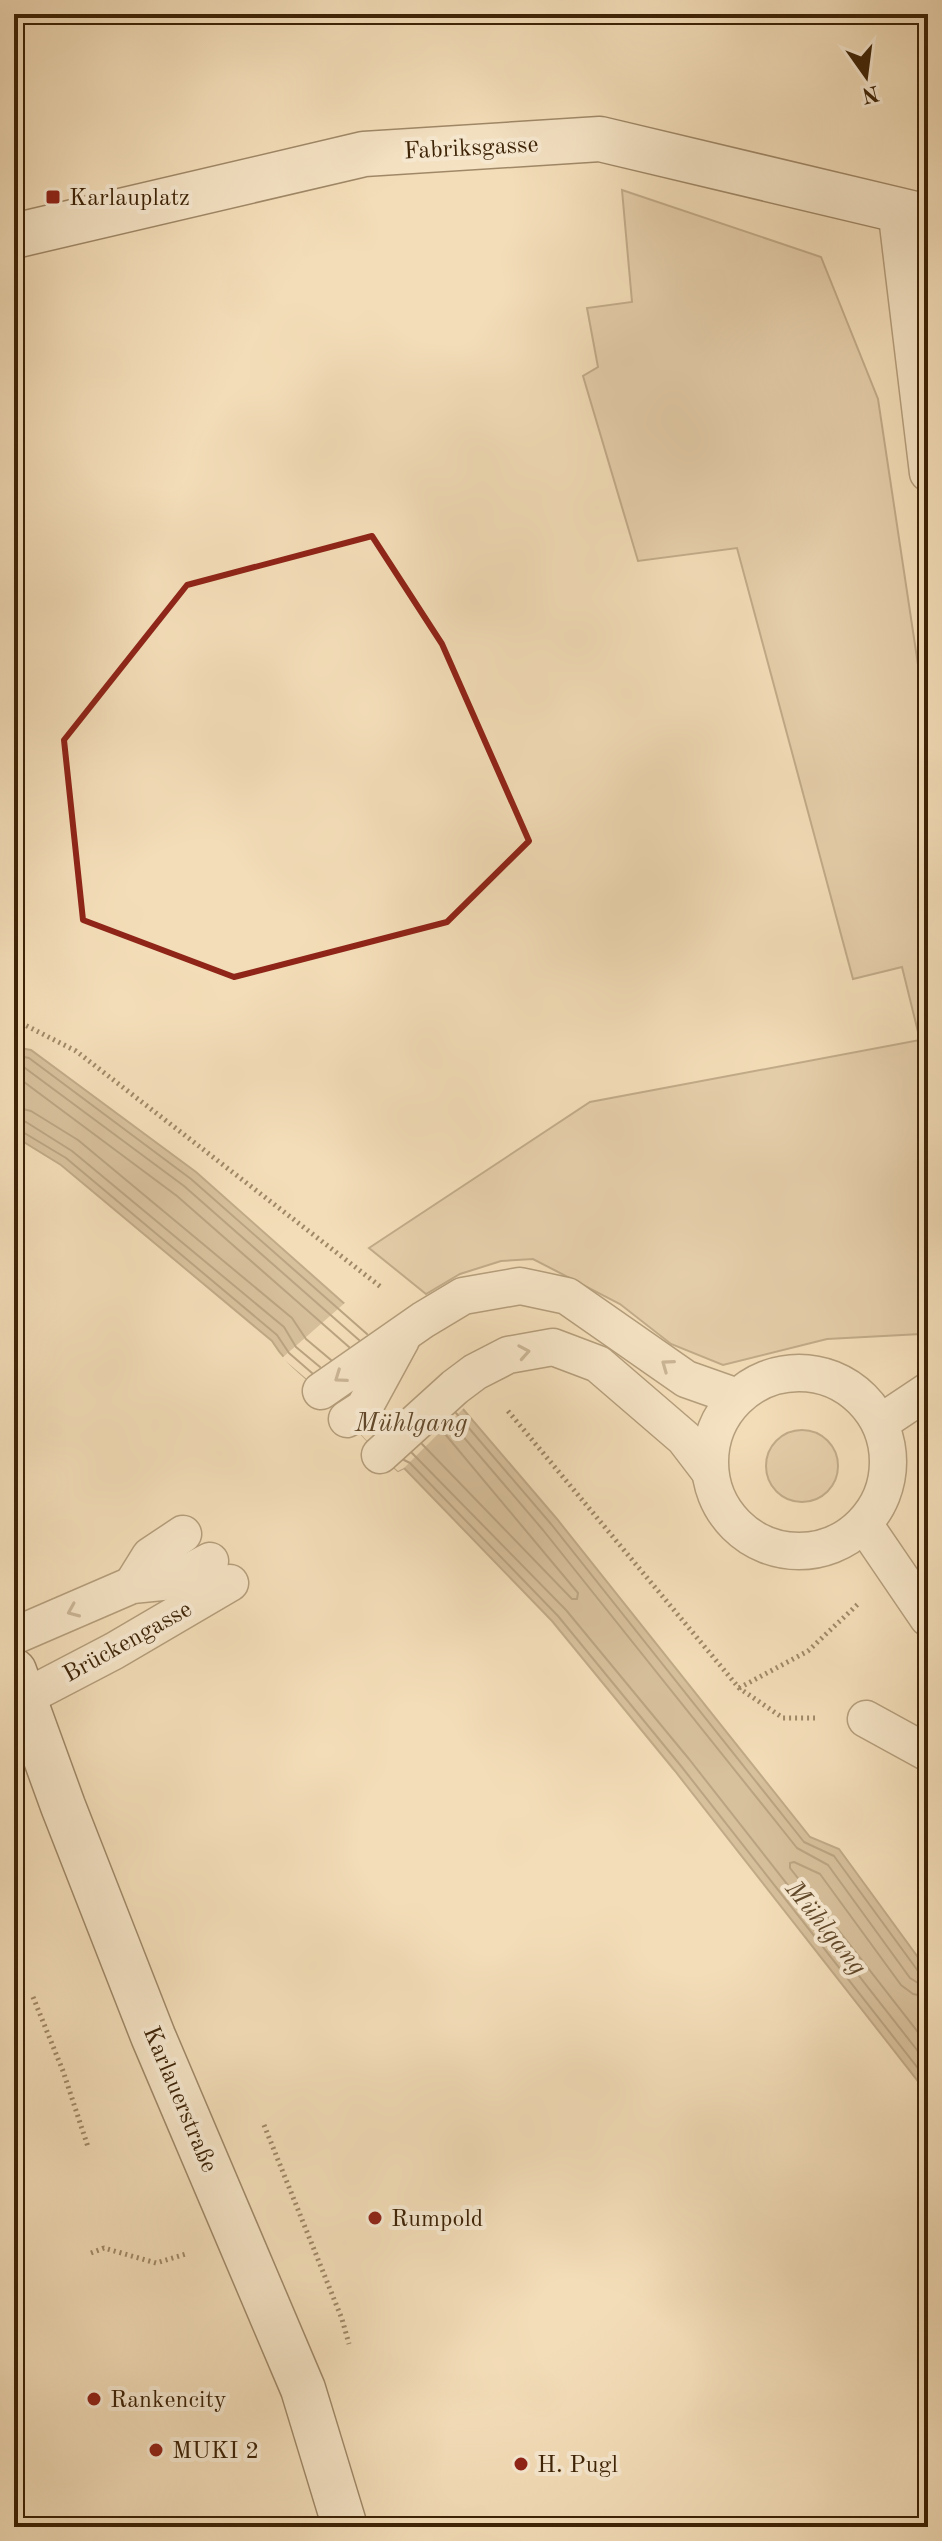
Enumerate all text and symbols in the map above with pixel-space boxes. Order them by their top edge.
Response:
north arrow [826,36,906,116]
text: N [859,81,881,106]
street label: Fabriksgasse [403,133,539,165]
place label: Karlauplatz [69,187,190,211]
marker: Karlauplatz [44,188,62,206]
one-way arrow [517,1345,531,1362]
one-way arrow [661,1360,675,1375]
one-way arrow [334,1367,349,1382]
water label: Mühlgang [354,1411,467,1437]
street label: Brückengasse [60,1598,196,1688]
one-way arrow [67,1601,81,1617]
water label: Mühlgang [779,1875,871,1980]
street label: Karlauerstraße [138,2023,221,2176]
place label: Rumpold [391,2208,483,2232]
marker: Rumpold [366,2209,384,2227]
place label: Rankencity [110,2389,227,2413]
marker: Rankencity [85,2390,103,2408]
place label: MUKI 2 [172,2440,259,2464]
marker: MUKI 2 [147,2441,165,2459]
place label: H. Pugl [537,2454,618,2478]
marker: H. Pugl [512,2455,530,2473]

